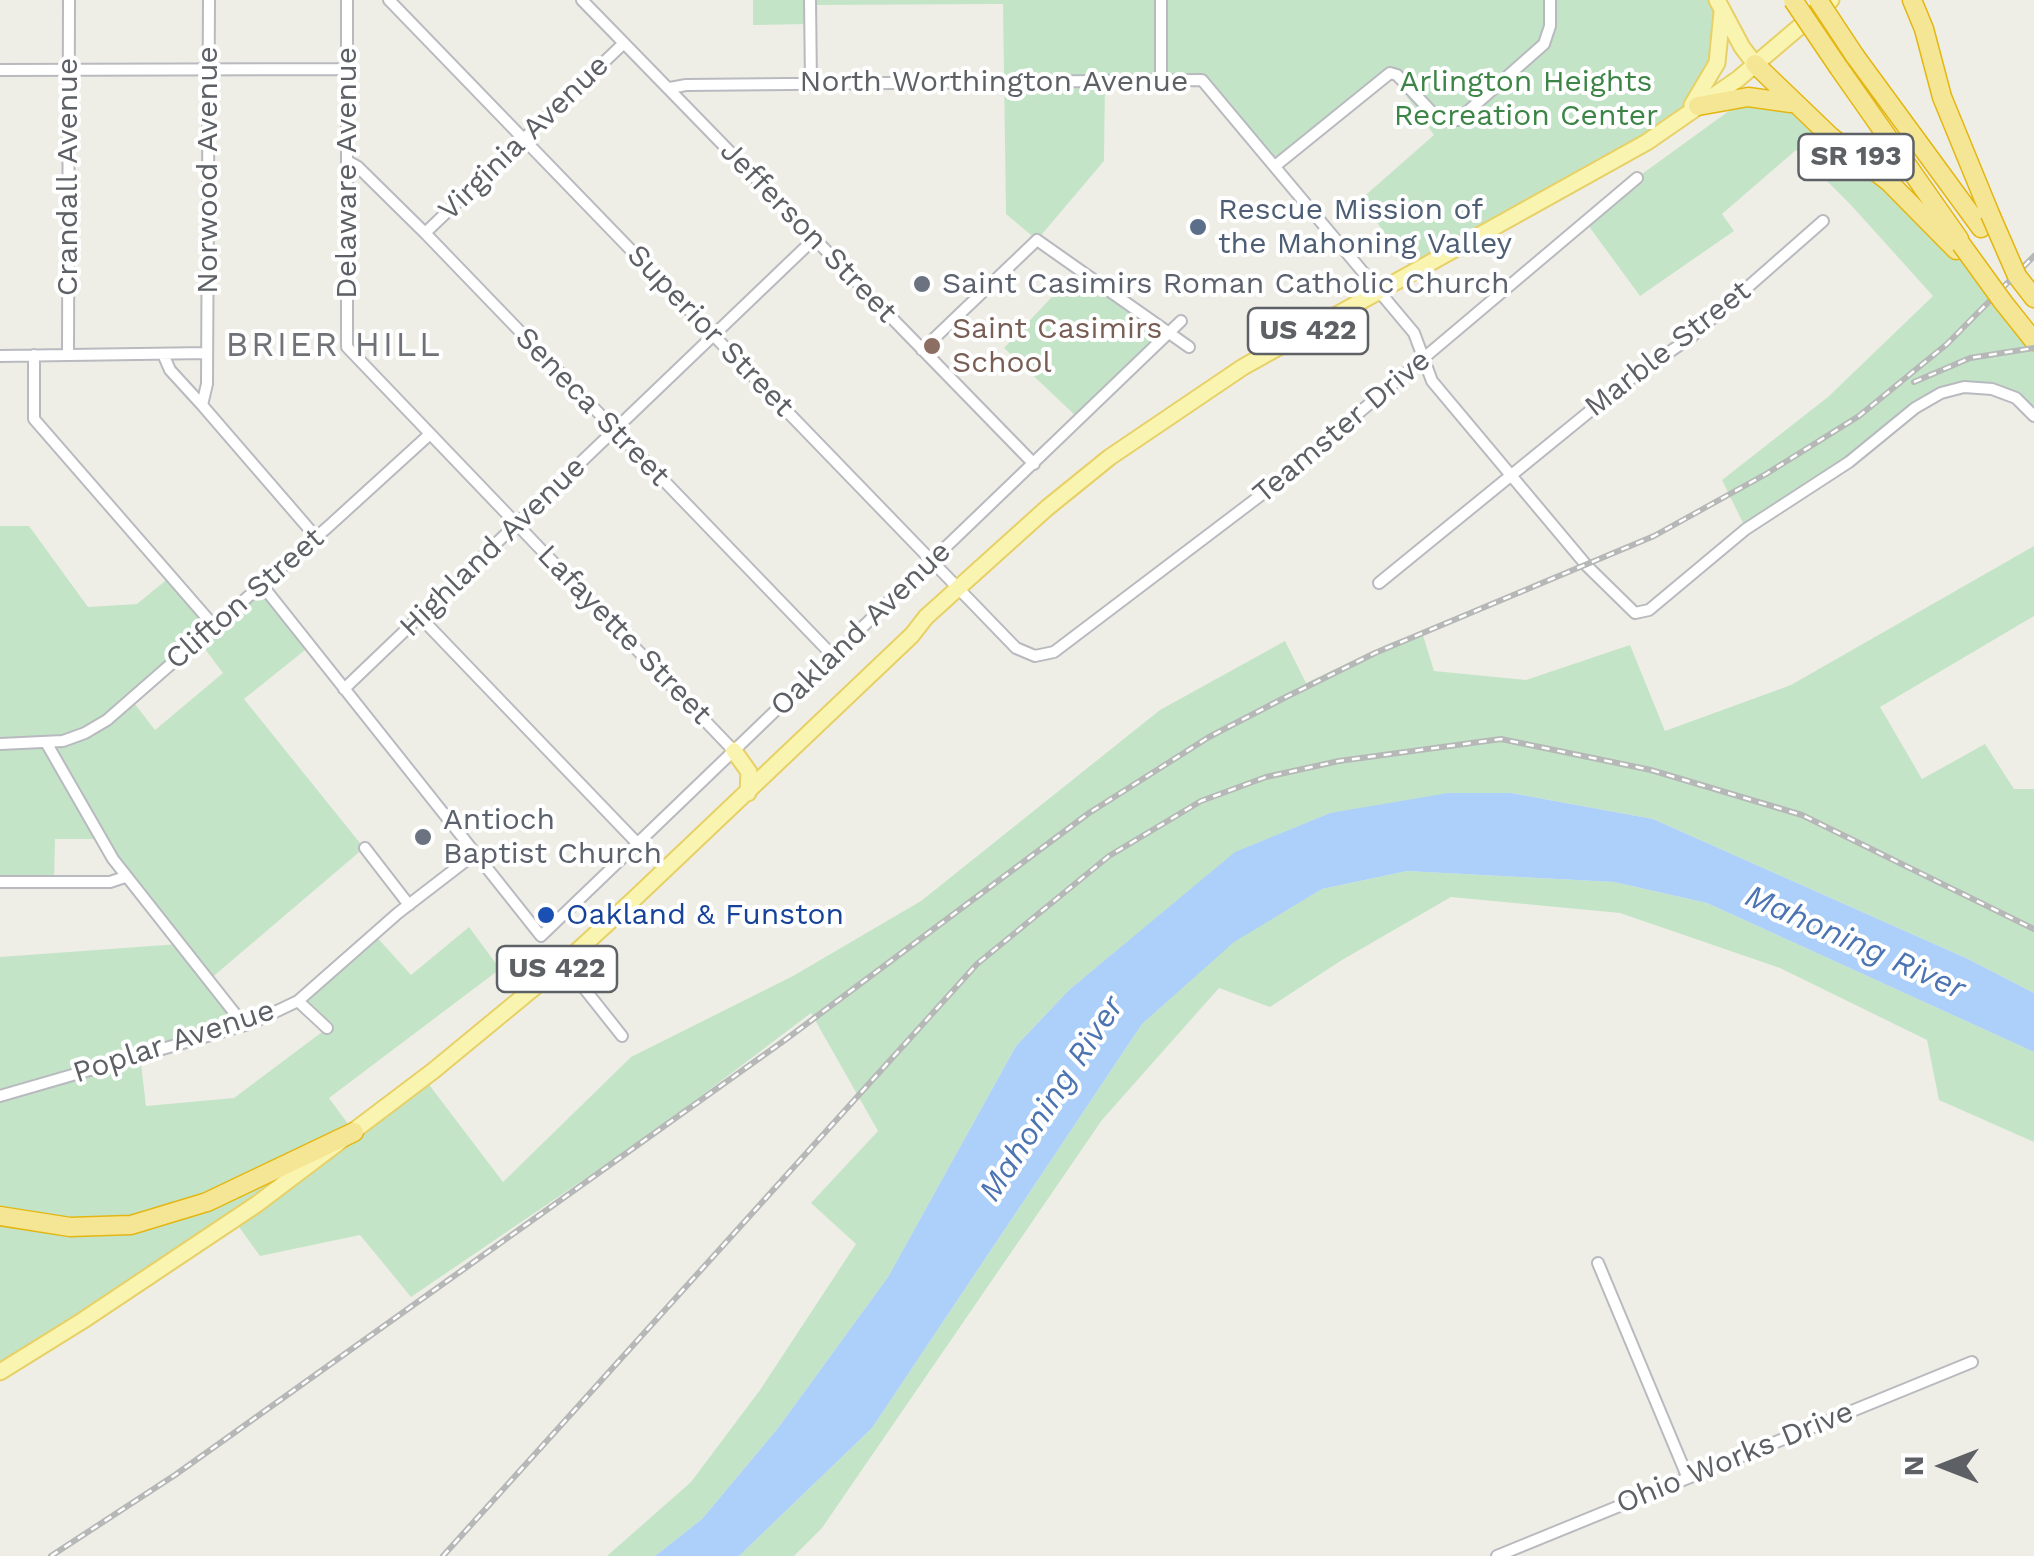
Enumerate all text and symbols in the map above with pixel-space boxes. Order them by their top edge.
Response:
street label: Norwood Avenue [190,46,226,294]
street label: Delaware Avenue [329,47,365,299]
street label: Virginia Avenue [431,48,617,228]
street label: Crandall Avenue [50,58,86,296]
street label: North Worthington Avenue [800,64,1188,100]
park label: Arlington Heights Recreation Center [1394,64,1658,134]
street label: Jefferson Street [712,134,904,330]
road number: SR 193 [1798,134,1914,180]
place label: Rescue Mission of the Mahoning Valley [1218,192,1512,262]
marker: Rescue Mission of the Mahoning Valley [1187,216,1209,238]
street label: Superior Street [619,238,801,424]
place label: Saint Casimirs Roman Catholic Church [942,266,1510,302]
marker: Saint Casimirs Roman Catholic Church [911,273,933,295]
street label: Marble Street [1578,273,1758,425]
road number: US 422 [1248,308,1368,354]
place label: Saint Casimirs School [952,311,1162,382]
street label: Seneca Street [507,320,677,494]
district label: BRIER HILL [226,325,442,367]
marker: Saint Casimirs School [921,335,943,357]
street label: Teamster Drive [1246,342,1438,512]
street label: Highland Avenue [393,449,593,645]
street label: Clifton Street [159,521,331,677]
street label: Oakland Avenue [764,534,958,724]
street label: Lafayette Street [529,538,719,732]
place label: Antioch Baptist Church [443,802,662,872]
marker: Antioch Baptist Church [412,826,434,848]
water label: Mahoning River [1739,877,1971,1009]
place label: Oakland & Funston [566,897,844,933]
marker: Oakland & Funston [535,904,557,926]
road number: US 422 [497,946,617,992]
water label: Mahoning River [971,989,1133,1209]
street label: Poplar Avenue [69,992,279,1092]
street label: Ohio Works Drive [1611,1394,1859,1522]
north arrow [1894,1416,1994,1516]
text: N [1897,1456,1930,1476]

